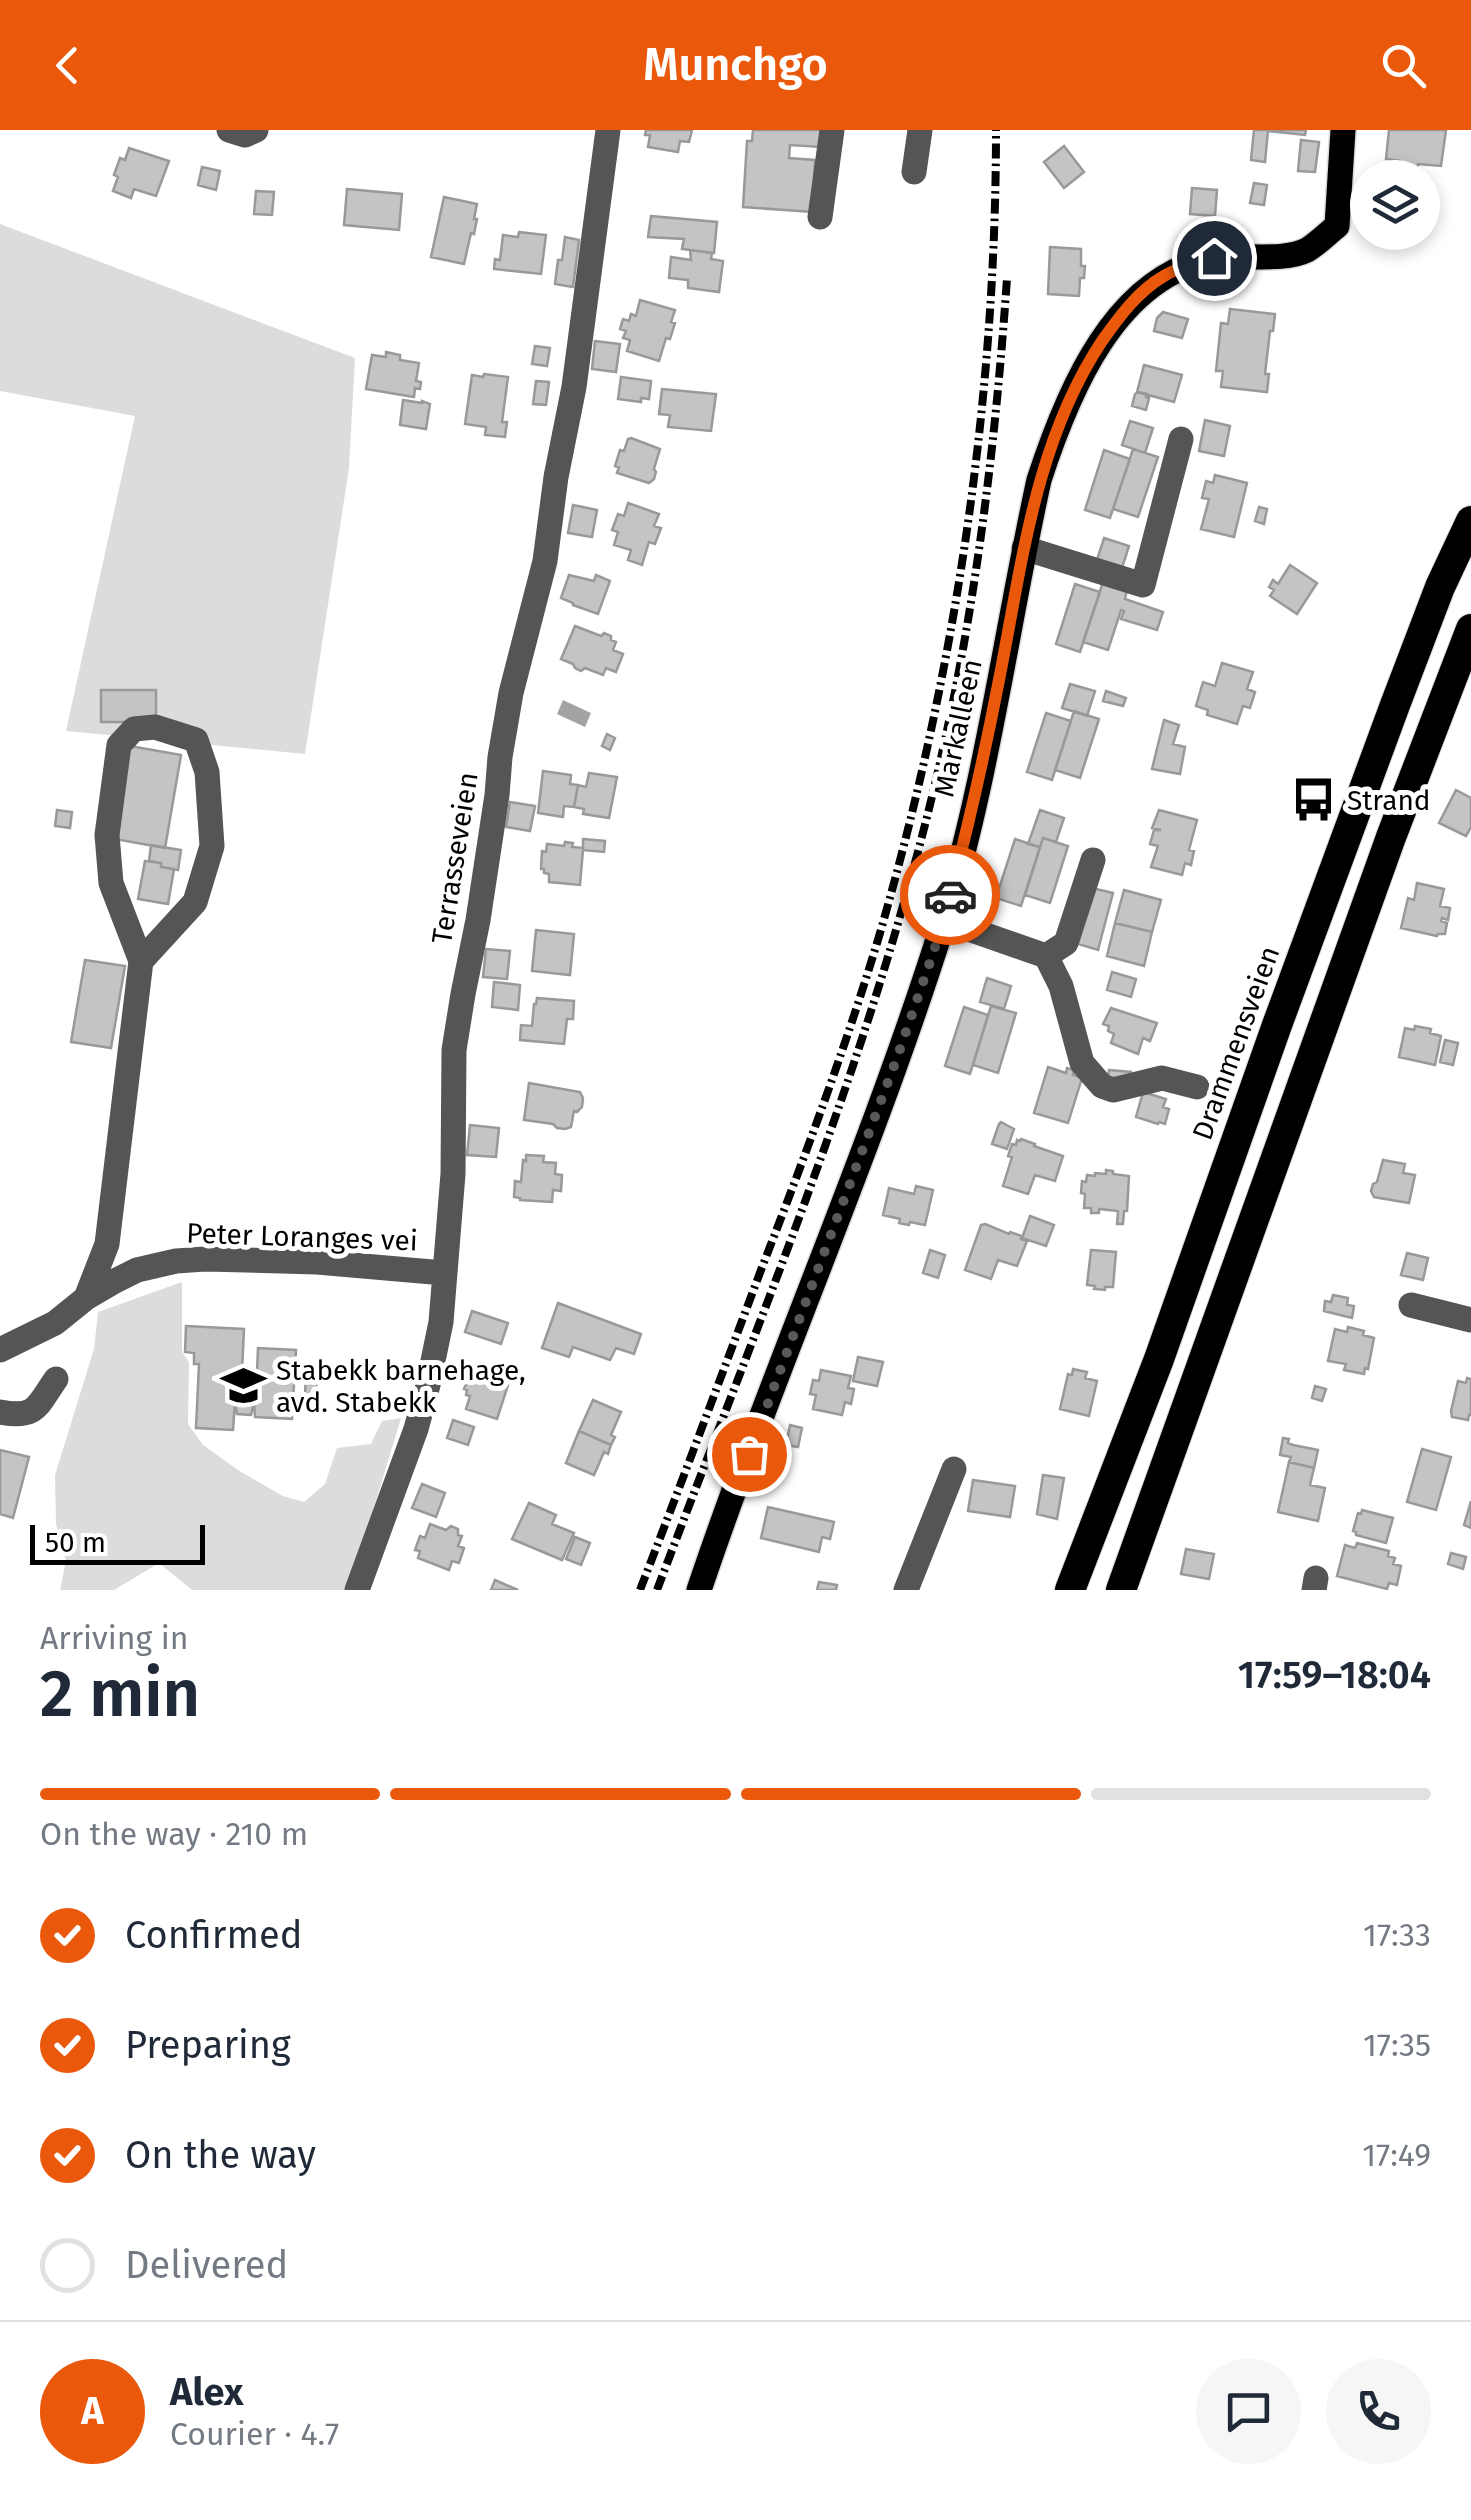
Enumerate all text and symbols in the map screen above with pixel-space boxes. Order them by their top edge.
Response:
icon: back [40,38,95,93]
text: Munchgo [643,38,828,92]
icon: search [1376,38,1431,93]
map controls [1350,160,1440,250]
button: layers [1350,160,1440,250]
pin [1172,216,1257,301]
icon: home [1187,231,1242,286]
street label: Markalleen [927,656,989,800]
street label: Terrasseveien [425,770,485,946]
bus stop icon: Strand [1290,776,1338,824]
place label: Strand [1347,784,1431,817]
courier [900,845,1000,945]
icon: car [923,868,978,923]
street label: Drammensveien [1186,942,1286,1144]
street label: Peter Loranges vei [186,1216,418,1258]
place label: Stabekk barnehage, avd. Stabekk [276,1354,526,1419]
school or university icon: Stabekk barnehage, avd. Stabekk [219,1362,267,1410]
pin [707,1412,792,1497]
icon: bag [722,1427,777,1482]
scale bar [30,1520,205,1564]
text: 50 m [45,1526,106,1559]
text: Arriving in [40,1619,188,1657]
text: 17:59–18:04 [1238,1652,1431,1698]
text: 2 min [40,1655,200,1733]
text: On the way · 210 m [40,1815,308,1853]
icon: check [40,1908,95,1963]
text: Confirmed [125,1912,303,1958]
text: 17:33 [1363,1916,1431,1954]
icon: check [40,2018,95,2073]
text: Preparing [125,2022,291,2068]
text: 17:35 [1363,2026,1431,2064]
icon: check [40,2128,95,2183]
text: On the way [125,2132,316,2178]
text: 17:49 [1362,2136,1431,2174]
text: Delivered [125,2242,288,2288]
button: chat [1196,2359,1301,2464]
button: phone [1326,2359,1431,2464]
text: Alex [170,2369,243,2415]
text: A [81,2388,104,2434]
text: Courier · 4.7 [170,2415,339,2453]

